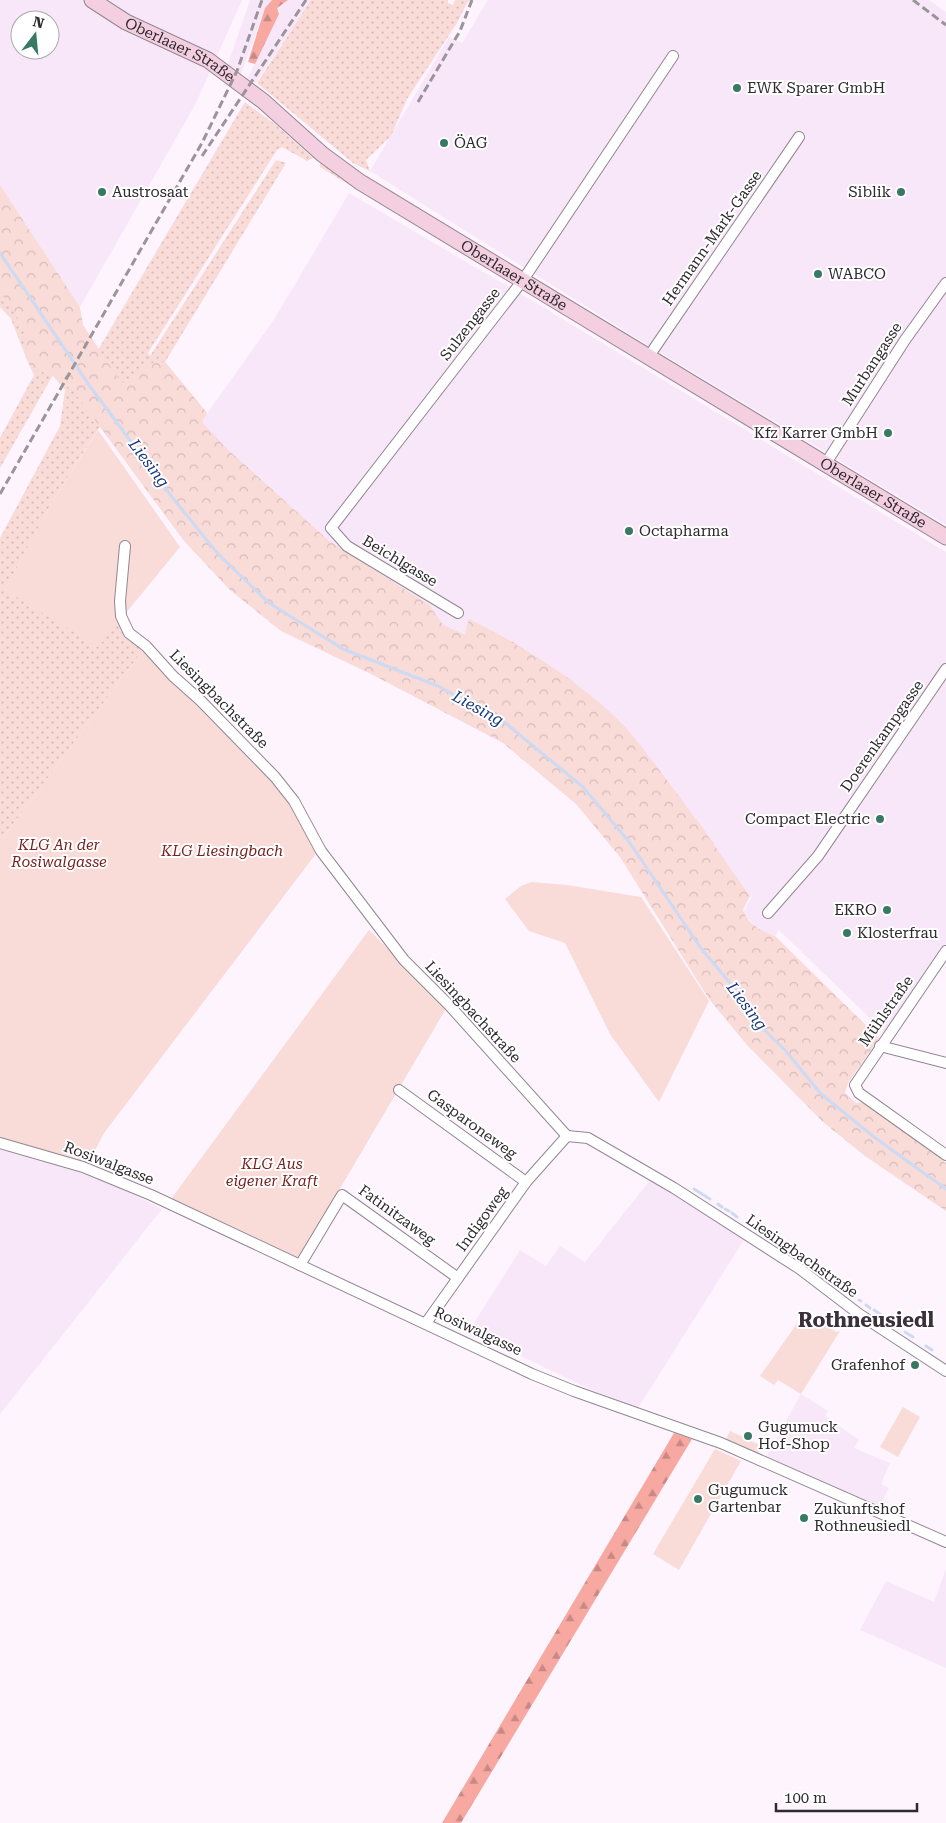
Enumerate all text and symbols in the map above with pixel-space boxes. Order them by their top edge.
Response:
north arrow [10,10,60,60]
text: N [31,13,46,32]
street label: Oberlaaer Straße [122,14,238,86]
place label: EWK Sparer GmbH [747,79,885,97]
marker: EWK Sparer GmbH [731,82,743,94]
place label: ÖAG [454,134,488,152]
marker: ÖAG [438,137,450,149]
street label: Hermann-Mark-Gasse [659,167,765,309]
place label: Austrosaat [112,183,189,201]
place label: Siblik [848,183,891,201]
marker: Austrosaat [96,186,108,198]
marker: Siblik [895,186,907,198]
street label: Oberlaaer Straße [457,236,571,314]
place label: WABCO [828,265,886,283]
marker: WABCO [812,268,824,280]
street label: Sulzengasse [436,284,504,364]
street label: Murbangasse [838,319,906,409]
place label: Kfz Karrer GmbH [754,424,878,442]
marker: Kfz Karrer GmbH [882,427,894,439]
water label: Liesing [124,434,173,491]
street label: Oberlaaer Straße [817,454,930,532]
place label: Octapharma [639,522,729,540]
marker: Octapharma [623,525,635,537]
street label: Beichlgasse [359,532,441,590]
street label: Liesingbachstraße [166,646,272,752]
street label: Doerenkampgasse [837,677,927,795]
water label: Liesing [448,686,507,730]
place label: Compact Electric [745,810,870,828]
marker: Compact Electric [874,813,886,825]
park label: KLG An der Rosiwalgasse [10,836,107,871]
park label: KLG Liesingbach [160,842,283,860]
place label: EKRO [834,901,877,919]
marker: EKRO [881,904,893,916]
place label: Klosterfrau [857,924,939,942]
marker: Klosterfrau [841,927,853,939]
street label: Liesingbachstraße [421,957,525,1067]
street label: Mühlstraße [855,972,917,1050]
water label: Liesing [722,977,771,1034]
street label: Gasparoneweg [424,1085,521,1163]
street label: Rosiwalgasse [61,1138,157,1188]
park label: KLG Aus eigener Kraft [226,1155,319,1190]
street label: Fatinitzaweg [355,1181,439,1249]
street label: Indigoweg [453,1183,512,1255]
street label: Liesingbachstraße [743,1211,861,1301]
street label: Rosiwalgasse [431,1303,525,1359]
district label: Rothneusiedl [798,1308,934,1332]
place label: Grafenhof [831,1356,906,1374]
marker: Grafenhof [909,1359,921,1371]
place label: Gugumuck Hof-Shop [758,1418,839,1453]
marker: Gugumuck Hof-Shop [742,1430,754,1442]
place label: Gugumuck Gartenbar [708,1481,789,1516]
marker: Gugumuck Gartenbar [692,1493,704,1505]
place label: Zukunftshof Rothneusiedl [814,1500,911,1535]
marker: Zukunftshof Rothneusiedl [798,1512,810,1524]
scale bar [776,1780,917,1812]
text: 100 m [784,1789,827,1807]

